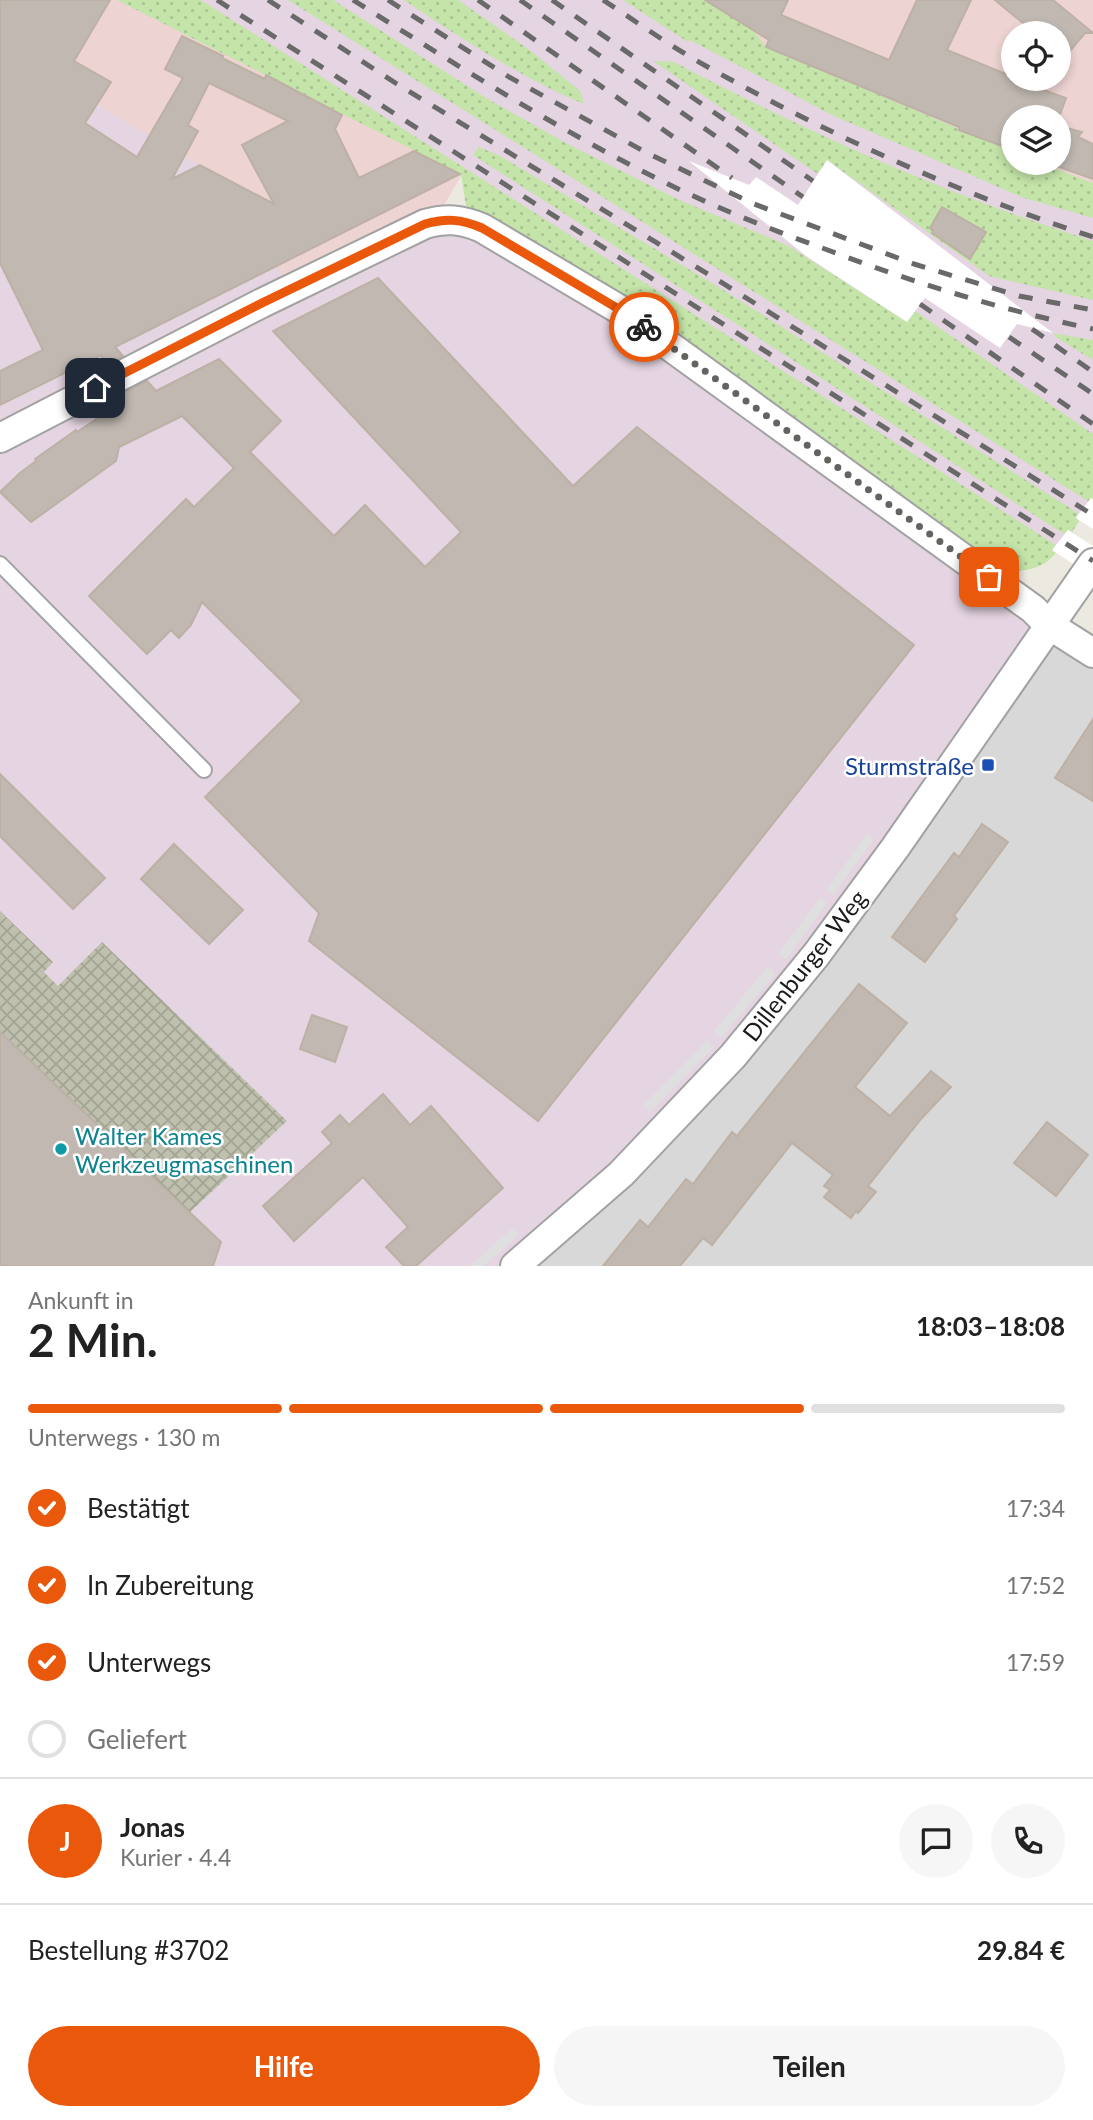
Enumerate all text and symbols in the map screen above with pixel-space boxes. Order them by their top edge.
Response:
map controls [1001,21,1071,175]
button: locate [1001,21,1071,91]
button: layers [1001,105,1071,175]
courier [609,292,679,362]
icon: bike [625,308,663,346]
pin [65,358,125,418]
icon: home [76,369,114,407]
pin [959,547,1019,607]
icon: bag [970,558,1008,596]
place label: Sturmstraße [845,751,974,780]
marker: Sturmstraße [980,757,996,773]
street label: Dillenburger Weg [736,884,872,1046]
place label: Walter Kames Werkzeugmaschinen [75,1121,293,1178]
marker: Walter Kames Werkzeugmaschinen [53,1141,69,1157]
text: Ankunft in [28,1286,134,1314]
text: 18:03–18:08 [916,1310,1065,1342]
text: 2 Min. [28,1312,158,1367]
text: Unterwegs · 130 m [28,1423,221,1451]
icon: check [28,1489,66,1527]
text: Bestätigt [87,1492,190,1524]
text: 17:34 [1006,1494,1065,1522]
icon: check [28,1566,66,1604]
text: In Zubereitung [87,1569,254,1601]
text: 17:52 [1006,1571,1065,1599]
icon: check [28,1643,66,1681]
text: Unterwegs [87,1646,211,1678]
text: 17:59 [1006,1648,1065,1676]
text: Geliefert [87,1723,187,1755]
button: chat [899,1804,973,1878]
button: phone [991,1804,1065,1878]
text: Jonas [120,1811,185,1843]
text: J [59,1825,71,1857]
text: Kurier · 4.4 [120,1843,231,1871]
text: Bestellung #3702 [28,1934,229,1966]
text: 29.84 € [977,1934,1065,1966]
button: Hilfe [28,2026,540,2106]
button: Teilen [554,2026,1065,2106]

